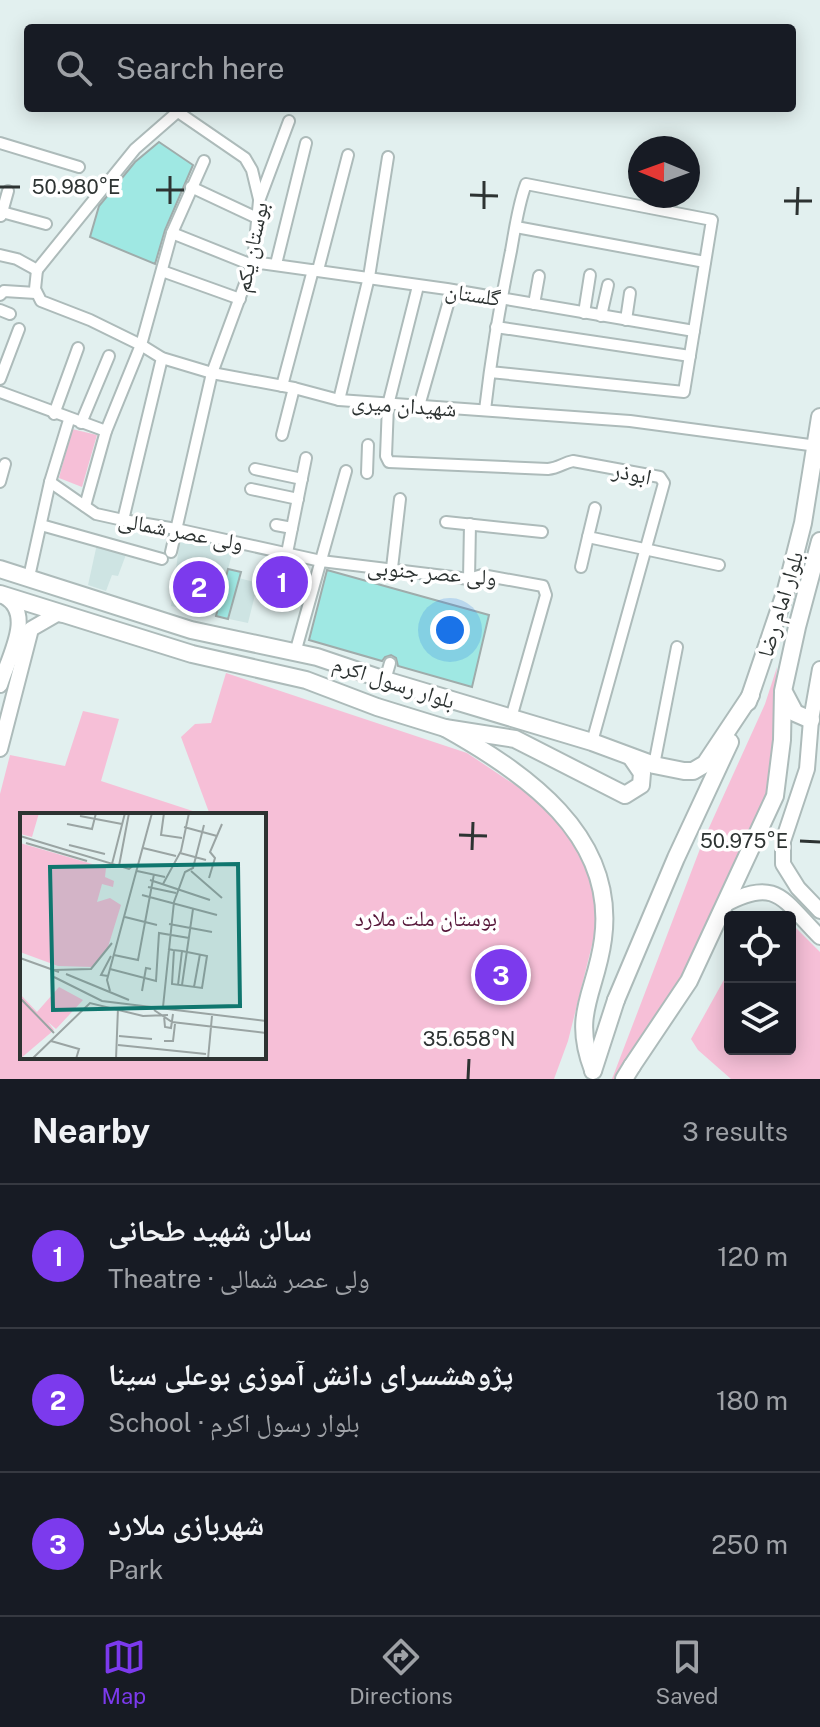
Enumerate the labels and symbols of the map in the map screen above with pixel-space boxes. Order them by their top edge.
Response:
north arrow [628,136,700,208]
text: 50.980°E [32,175,120,199]
street label: بوستان یکم [229,199,275,295]
street label: گلستان [443,277,502,312]
street label: شهیدان میری [351,388,457,423]
street label: ابوذر [609,456,654,490]
street label: ولی عصر شمالی [116,506,246,557]
street label: بلوار امام رضا [752,548,810,661]
pin: 1 [256,552,308,612]
street label: ولی عصر جنوبی [366,553,498,592]
pin: 2 [173,557,225,617]
your location [430,610,470,650]
street label: بلوار رسول اکرم [329,650,458,716]
inset map [20,813,266,1059]
text: 50.975°E [700,829,788,853]
park label: بوستان ملت ملارد [355,905,497,932]
pin: 3 [475,945,527,1005]
text: 35.658°N [423,1027,515,1051]

